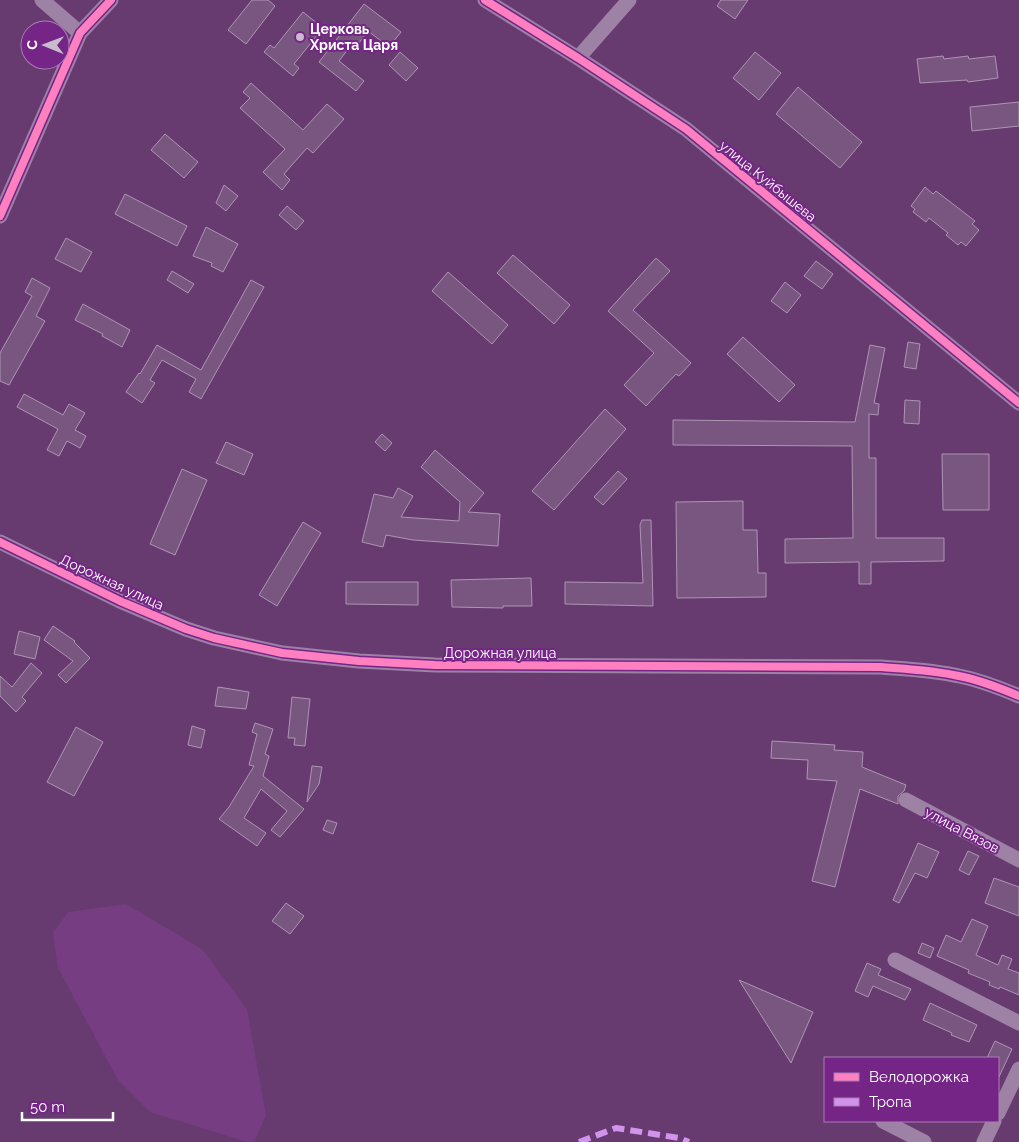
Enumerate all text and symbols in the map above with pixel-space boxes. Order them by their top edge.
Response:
north arrow [20,20,70,70]
place label: Церковь Христа Царя [309,21,398,53]
marker: Церковь Христа Царя [294,31,306,43]
text: С [24,39,40,50]
street label: улица Куйбышева [716,137,820,225]
street label: Дорожная улица [58,551,166,613]
street label: Дорожная улица [444,645,556,661]
street label: улица Вязов [922,804,1002,856]
legend [824,1057,999,1122]
text: Велодорожка [869,1068,969,1086]
scale bar [22,1090,114,1122]
text: Тропа [869,1093,912,1111]
text: 50 m [30,1098,65,1116]

